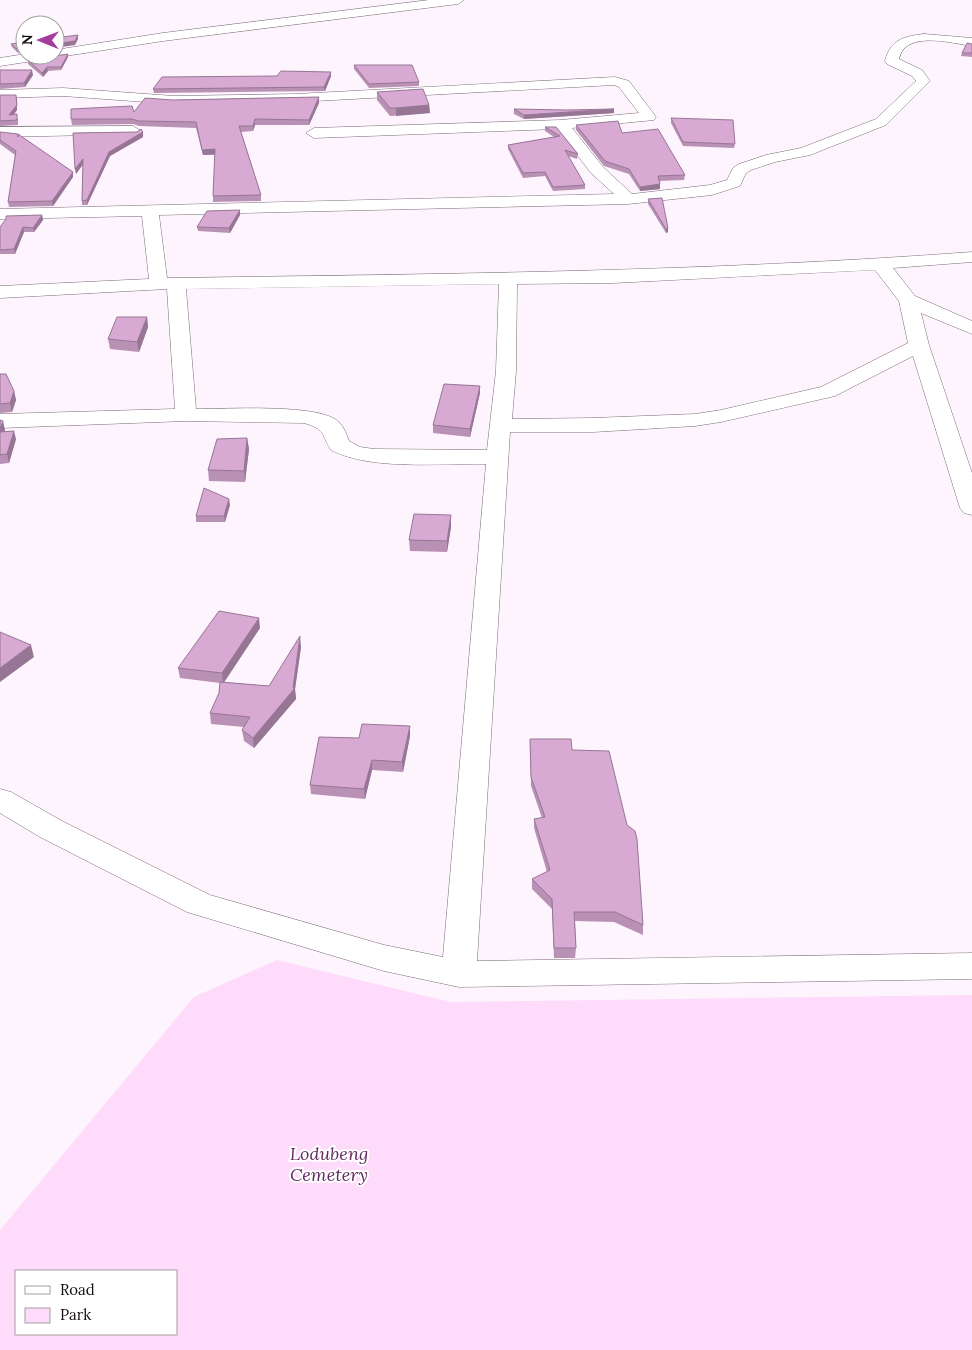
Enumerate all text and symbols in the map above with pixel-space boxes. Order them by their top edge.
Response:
north arrow [15,15,65,65]
text: N [18,34,36,45]
park label: Lodubeng Cemetery [290,1142,368,1186]
legend [15,1270,178,1335]
text: Road [60,1280,95,1299]
text: Park [60,1305,91,1324]

